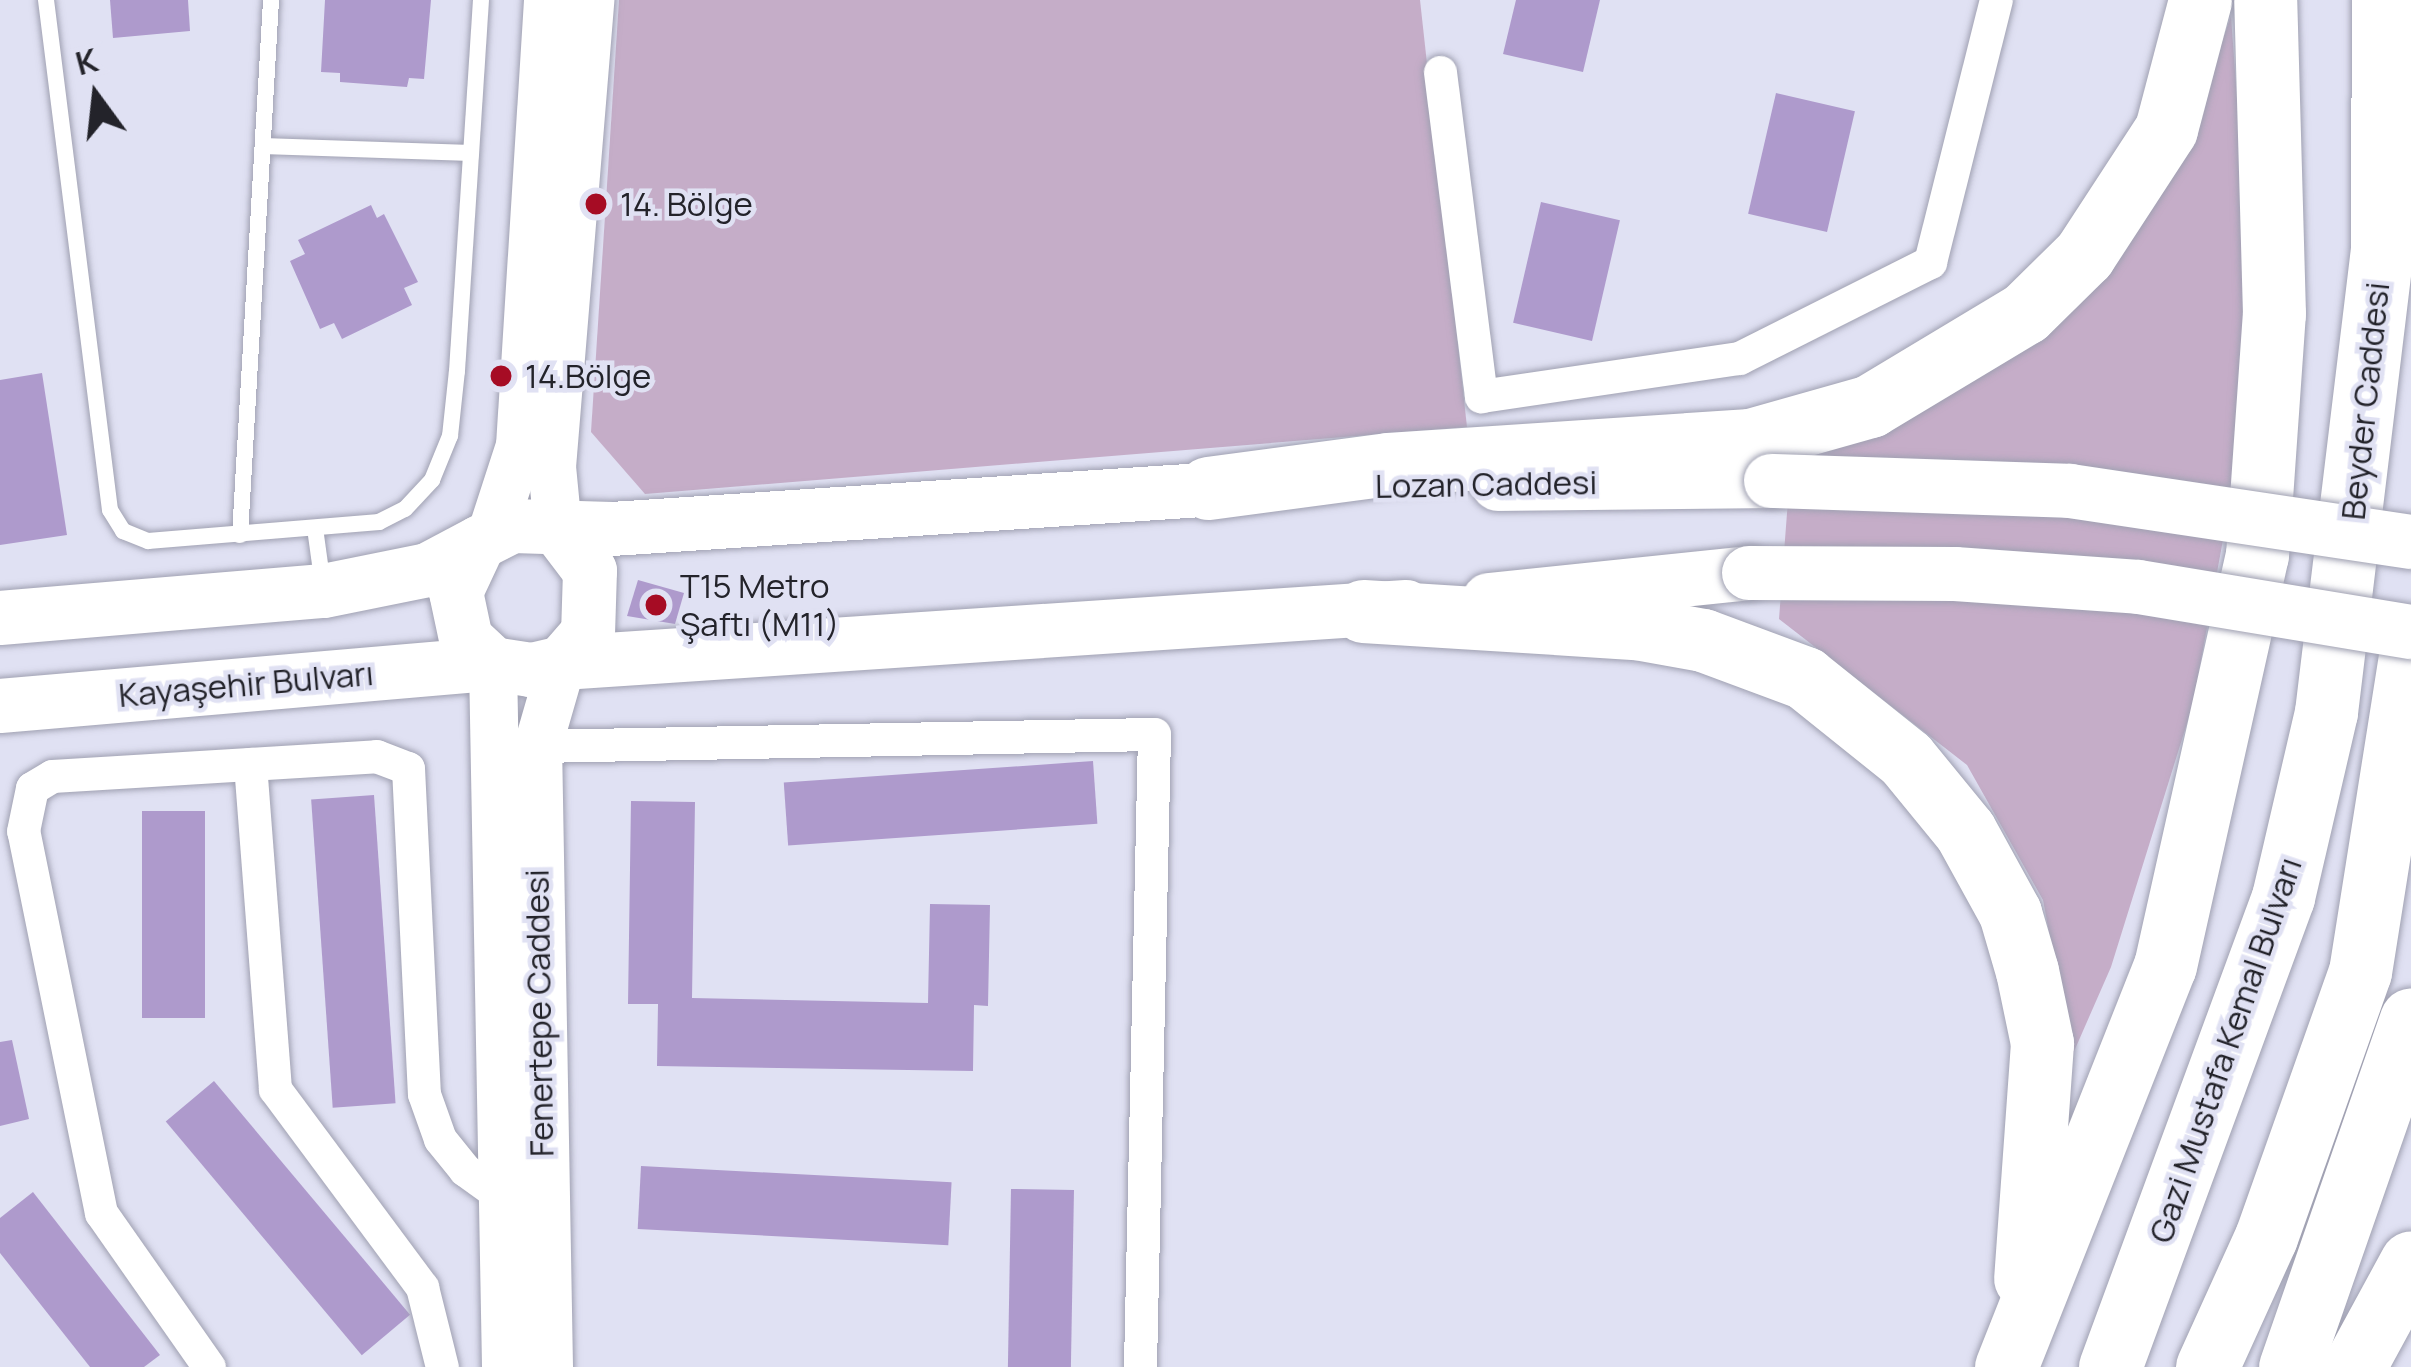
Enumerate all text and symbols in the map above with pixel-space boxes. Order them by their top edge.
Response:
north arrow [36,36,156,156]
text: K [70,36,103,85]
place label: 14. Bölge [620,184,753,224]
marker: 14. Bölge [583,191,609,217]
street label: Beyder Caddesi [2333,280,2397,522]
place label: 14.Bölge [525,356,651,396]
marker: 14.Bölge [488,363,514,389]
street label: Lozan Caddesi [1375,462,1597,506]
place label: T15 Metro Şaftı (M11) [680,566,839,644]
marker: T15 Metro Şaftı (M11) [643,592,669,618]
street label: Kayaşehir Bulvarı [117,653,375,715]
street label: Gazi Mustafa Kemal Bulvarı [2140,852,2310,1248]
street label: Fenertepe Caddesi [517,869,561,1157]

